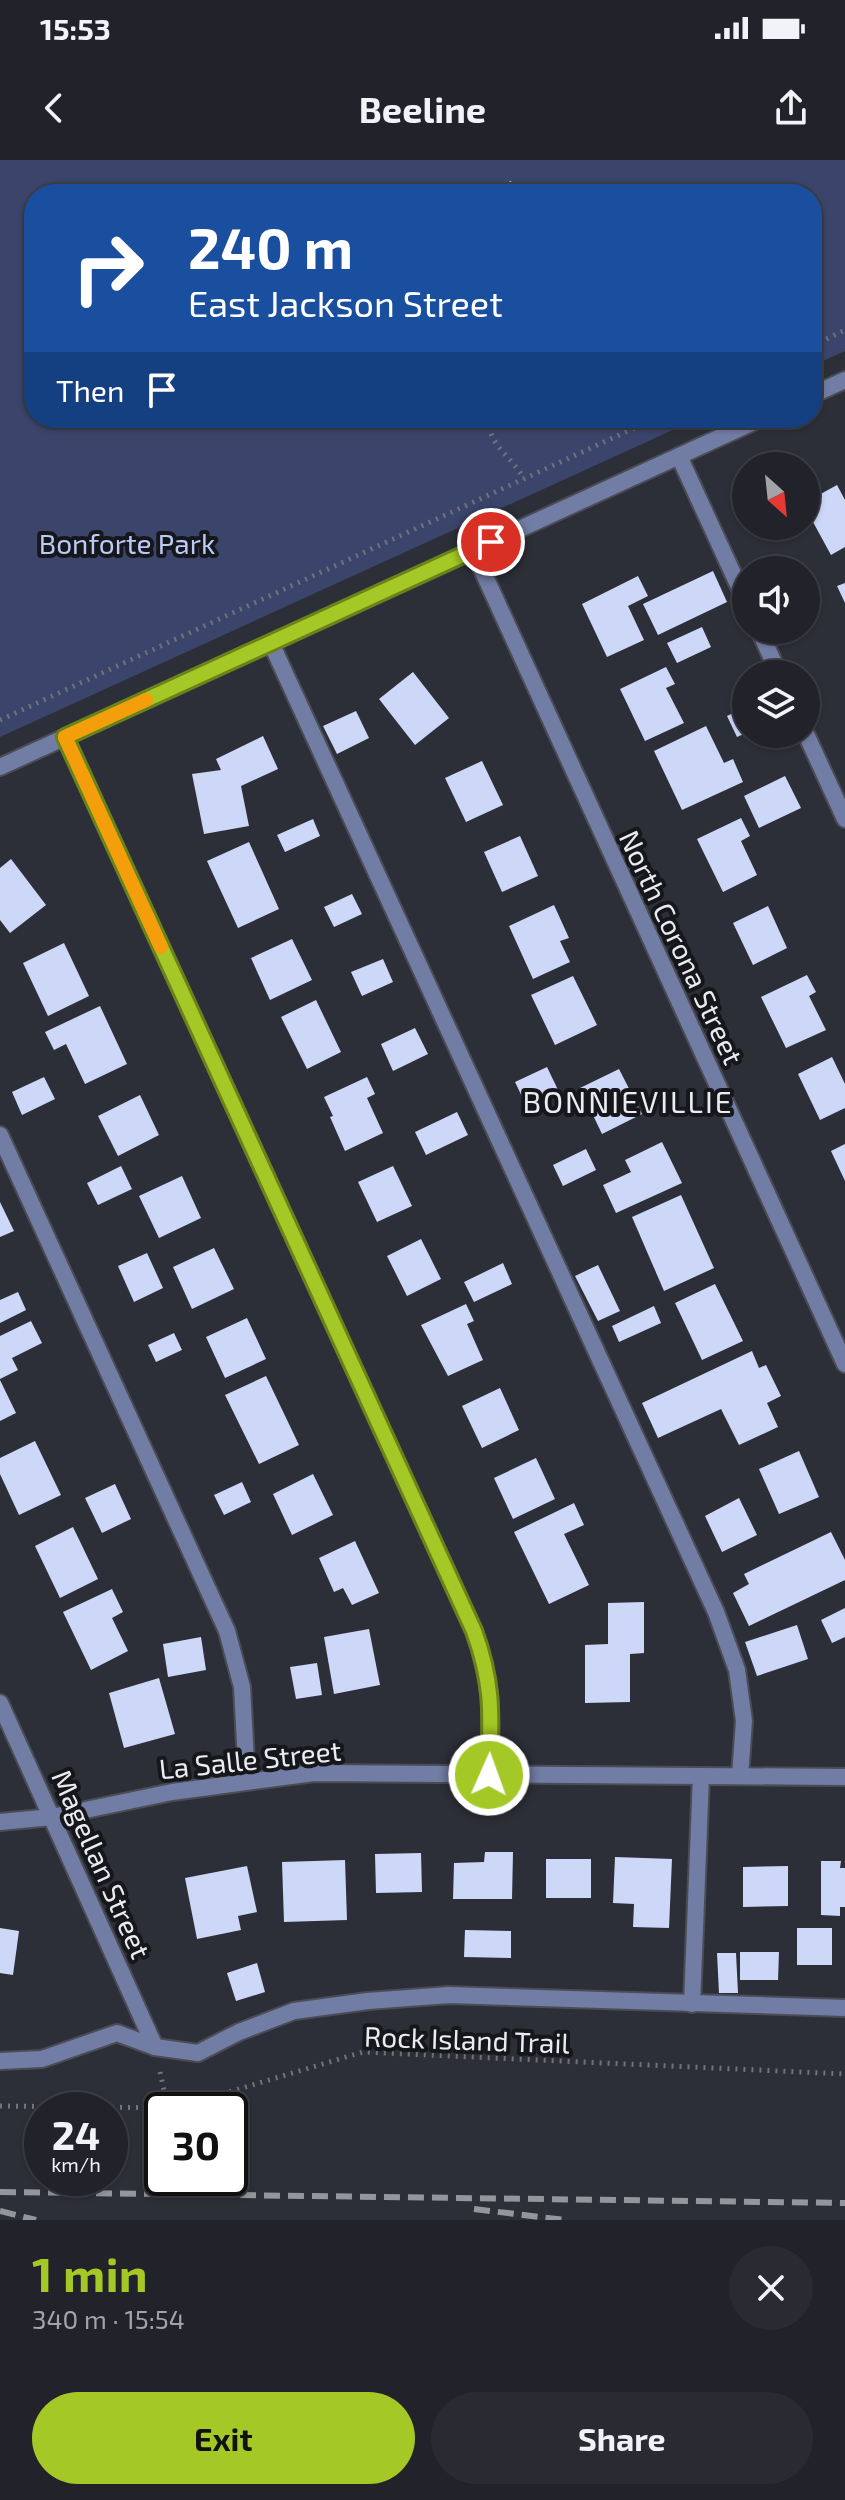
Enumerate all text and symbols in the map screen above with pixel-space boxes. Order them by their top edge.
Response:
text: 15:53 [40,10,111,46]
icon: back [32,86,76,130]
icon: share [769,86,813,130]
text: Beeline [359,87,486,130]
text: 240 m [188,213,353,280]
icon: right [56,216,160,320]
text: East Jackson Street [188,281,503,324]
icon: arrive [140,368,184,412]
text: Then [56,372,124,408]
north arrow [732,452,820,540]
map controls [732,452,820,748]
pin [457,508,525,576]
icon: arrive [469,520,513,564]
park label: Bonforte Park [39,526,215,560]
button: sound [732,556,820,644]
button: layers [732,660,820,748]
street label: North Corona Street [613,825,751,1069]
district label: BONNIEVILLIE [522,1083,734,1119]
street label: La Salle Street [157,1733,343,1785]
position arrow [447,1733,531,1817]
street label: Magellan Street [45,1764,159,1964]
street label: Rock Island Trail [364,2018,571,2060]
speed limit sign: 30 [144,2092,248,2196]
text: 24 [52,2110,100,2158]
text: km/h [51,2152,101,2176]
text: 1 min [32,2244,148,2302]
button: close [729,2246,813,2330]
text: 340 m · 15:54 [32,2303,185,2334]
button: Exit [32,2392,415,2484]
button: Share [431,2392,813,2484]

